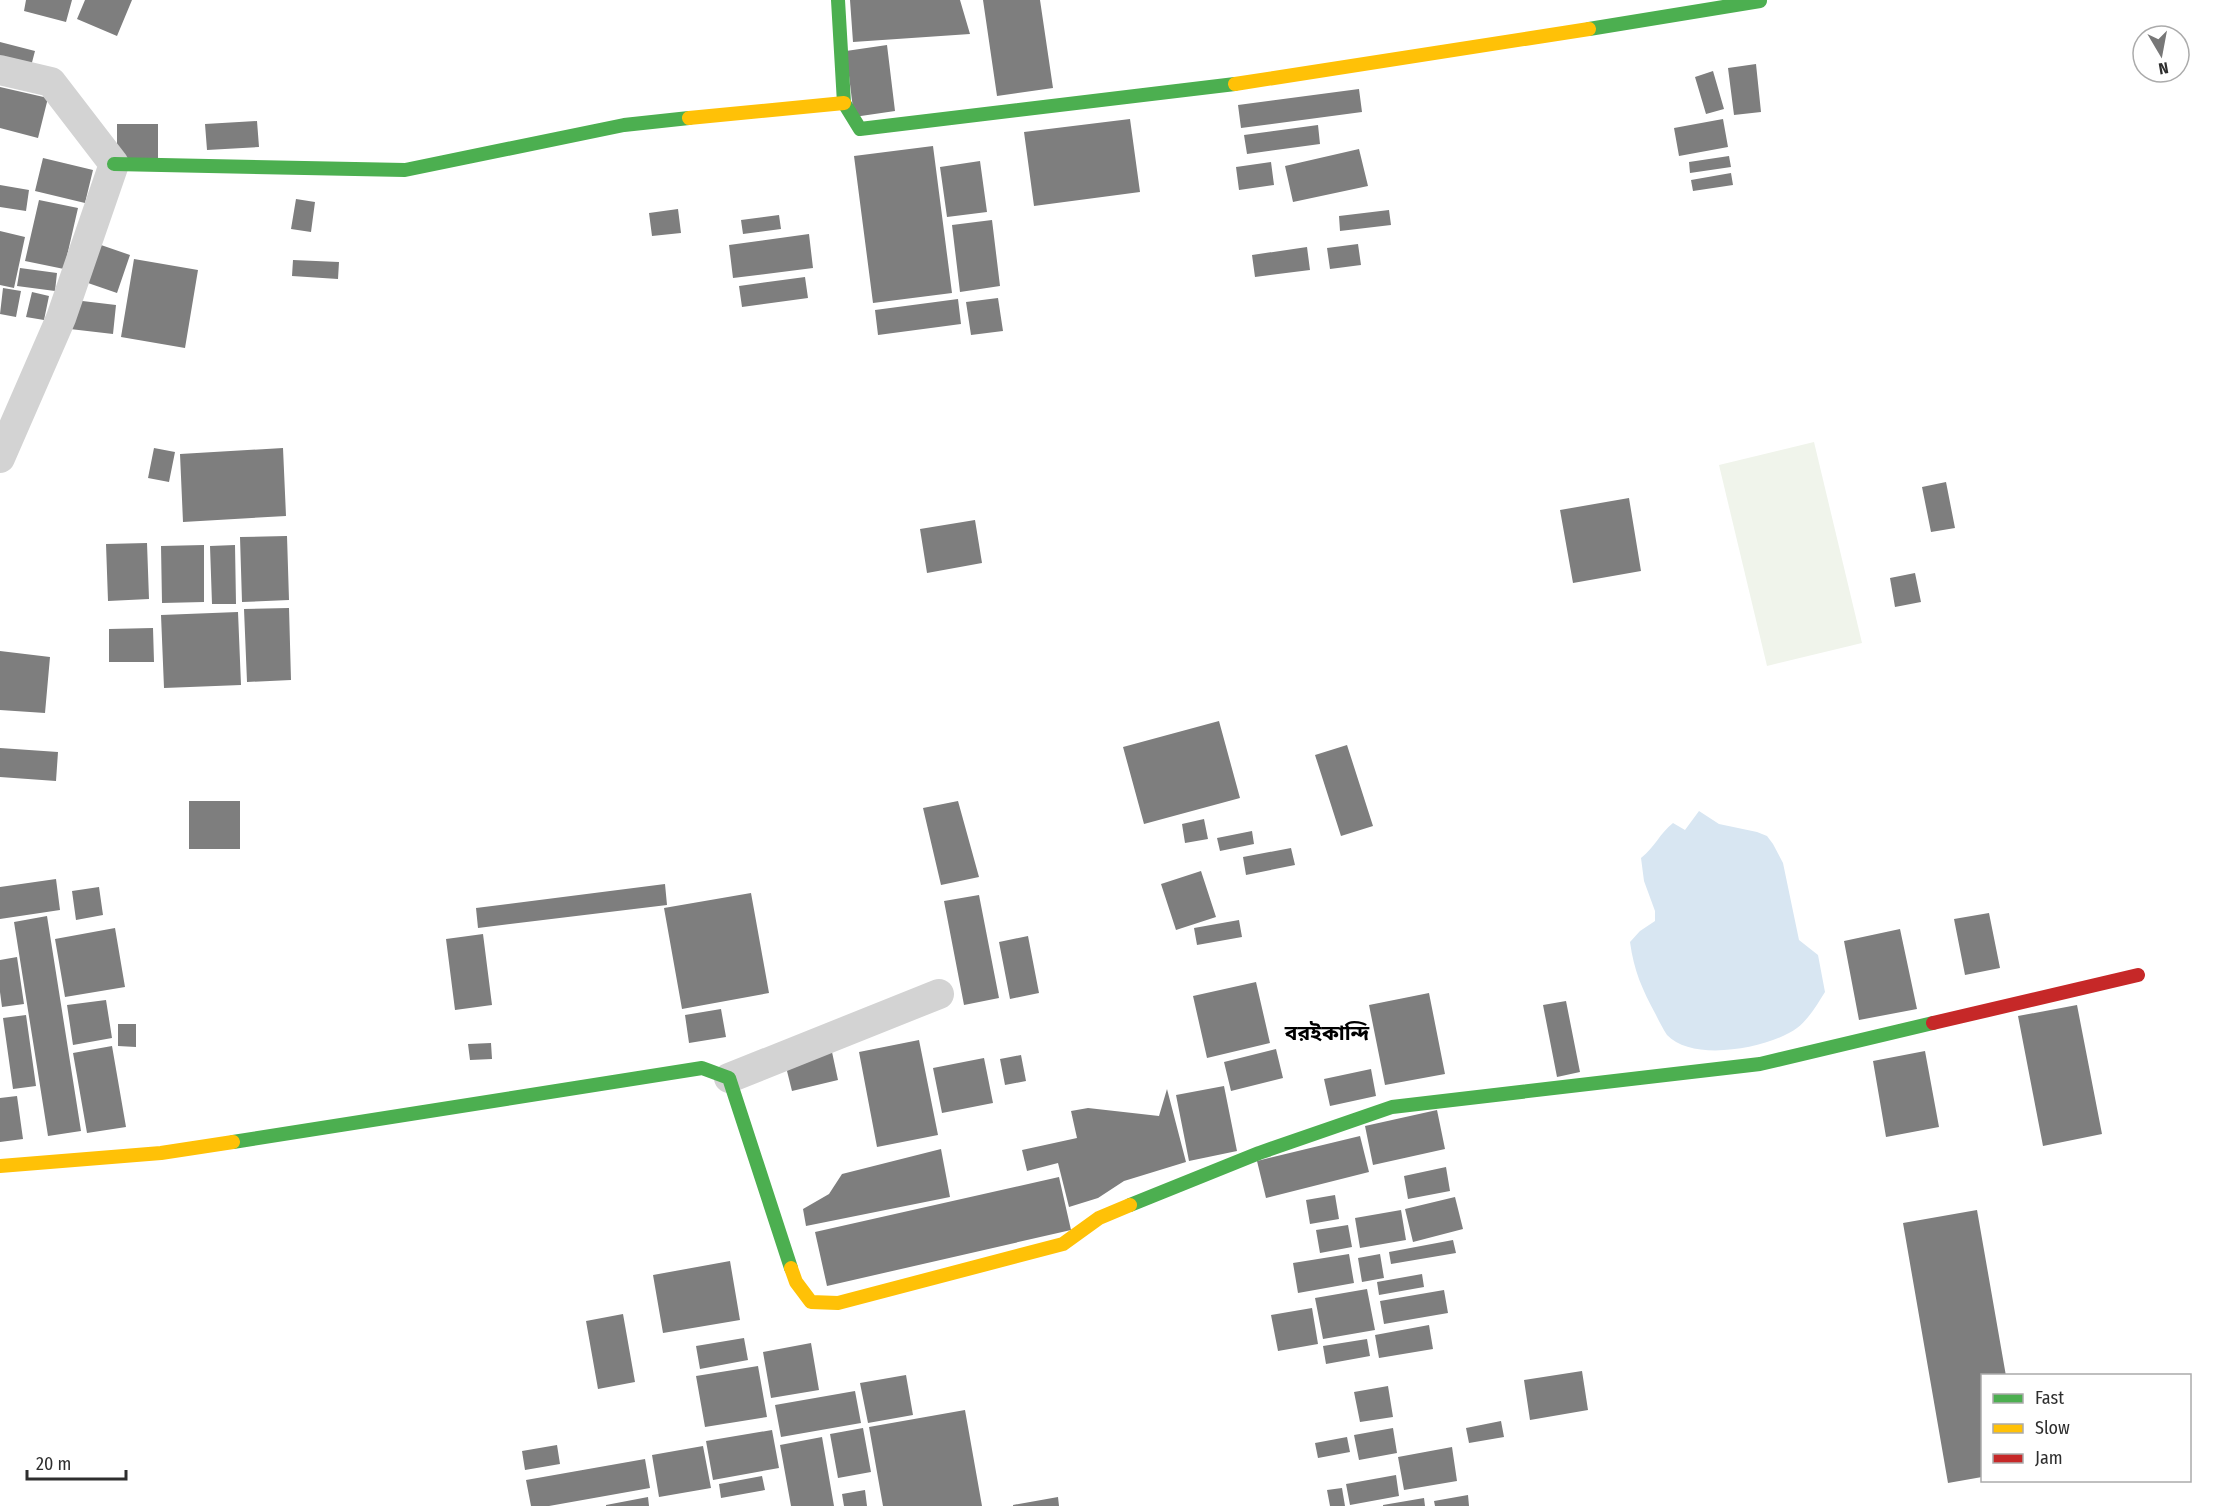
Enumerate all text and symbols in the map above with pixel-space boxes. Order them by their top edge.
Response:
north arrow [2131,24,2191,84]
text: N [2157,58,2170,78]
district label: বরইকান্দি [1284,1020,1370,1046]
legend [1981,1374,2191,1482]
text: Fast [2035,1387,2064,1409]
text: Slow [2035,1417,2070,1439]
scale bar [27,1443,126,1481]
text: Jam [2035,1447,2063,1469]
text: 20 m [36,1453,71,1475]

